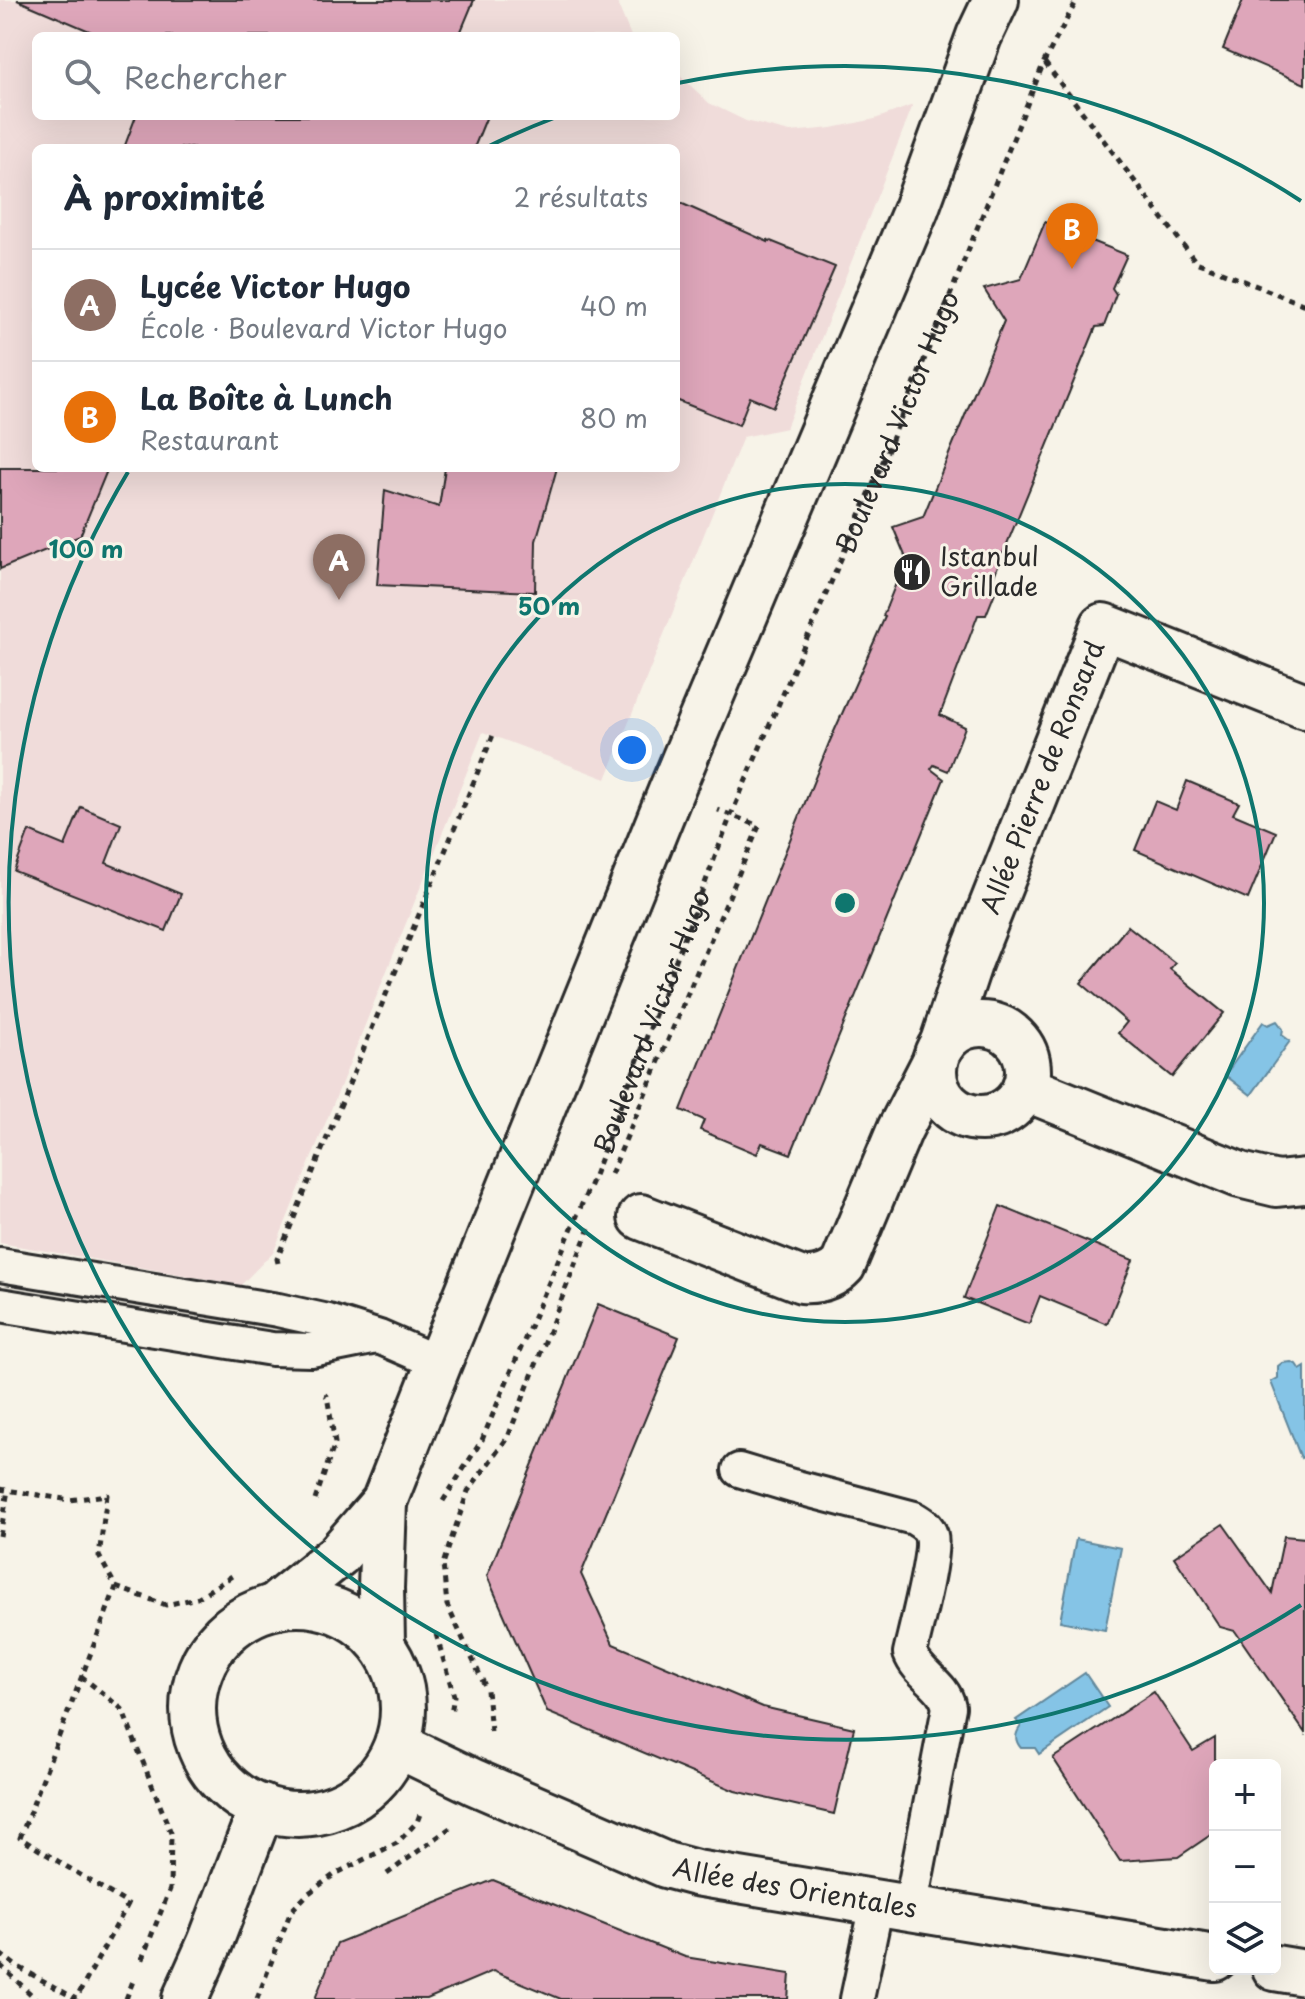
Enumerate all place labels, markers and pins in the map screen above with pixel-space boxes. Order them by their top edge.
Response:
pin: B [1046,203,1098,269]
pin: A [313,534,365,600]
place label: Istanbul Grillade [940,536,1039,605]
restaurant icon: Istanbul Grillade [891,551,933,593]
centre of rings [831,889,859,917]

